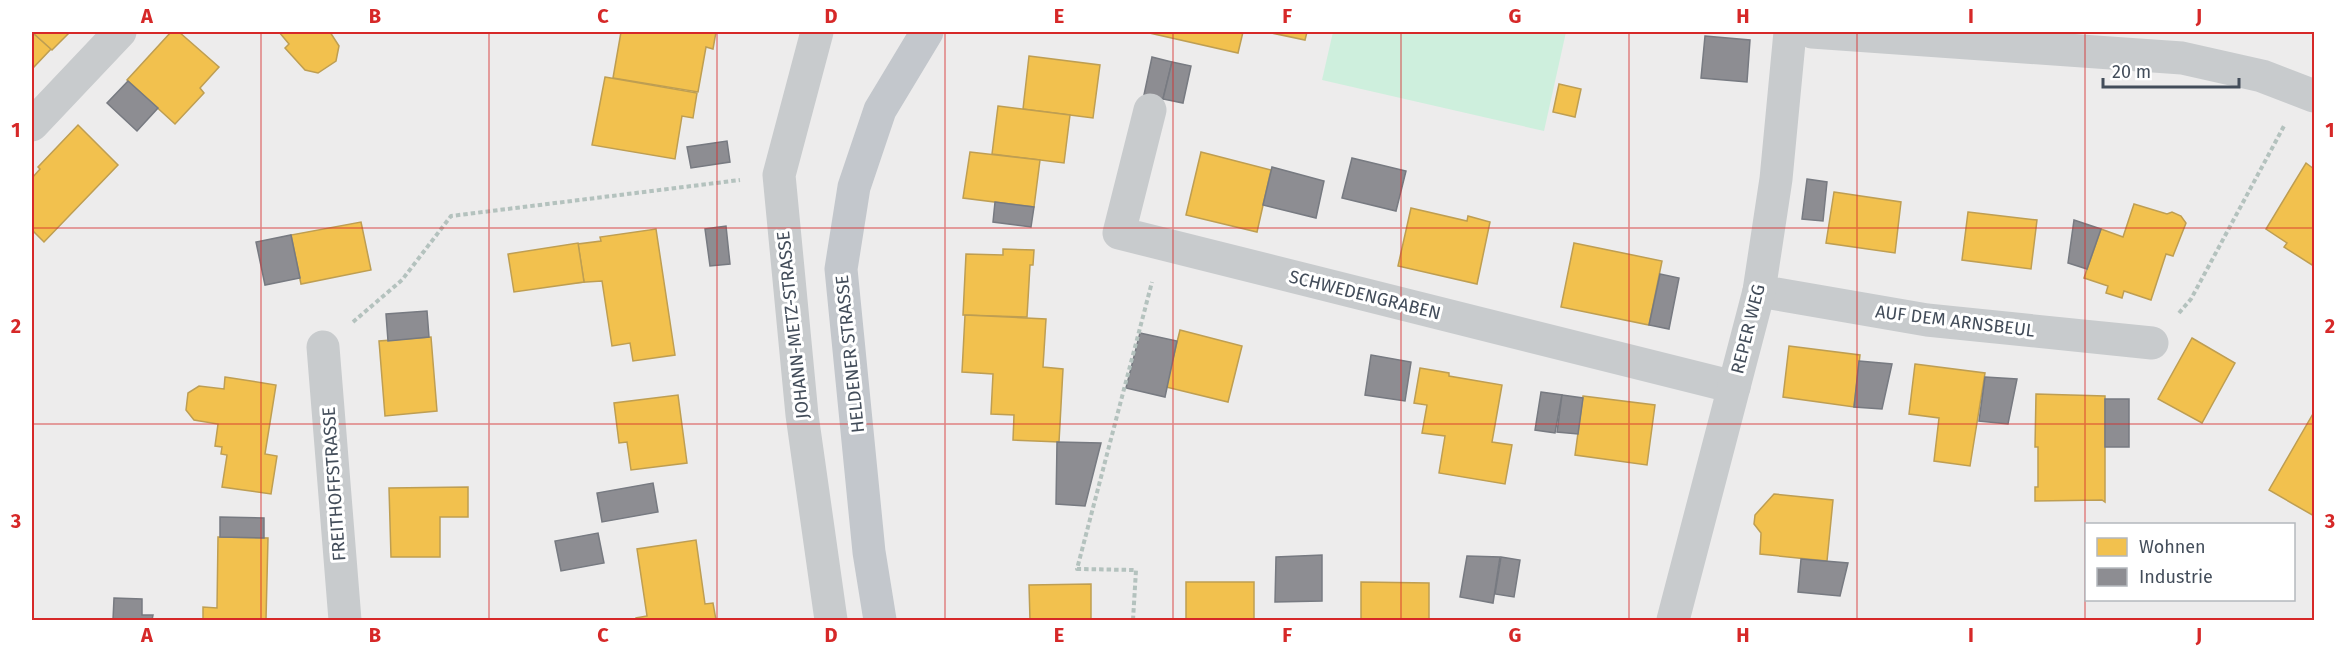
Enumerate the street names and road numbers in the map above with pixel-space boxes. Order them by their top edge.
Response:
street label: JOHANN-METZ-STRASSE [772,230,814,420]
street label: SCHWEDENGRABEN [1287,266,1443,324]
street label: HELDENER STRASSE [831,274,869,434]
street label: REPER WEG [1726,282,1770,376]
street label: AUF DEM ARNSBEUL [1874,300,2036,342]
street label: FREITHOFFSTRASSE [318,406,350,562]

